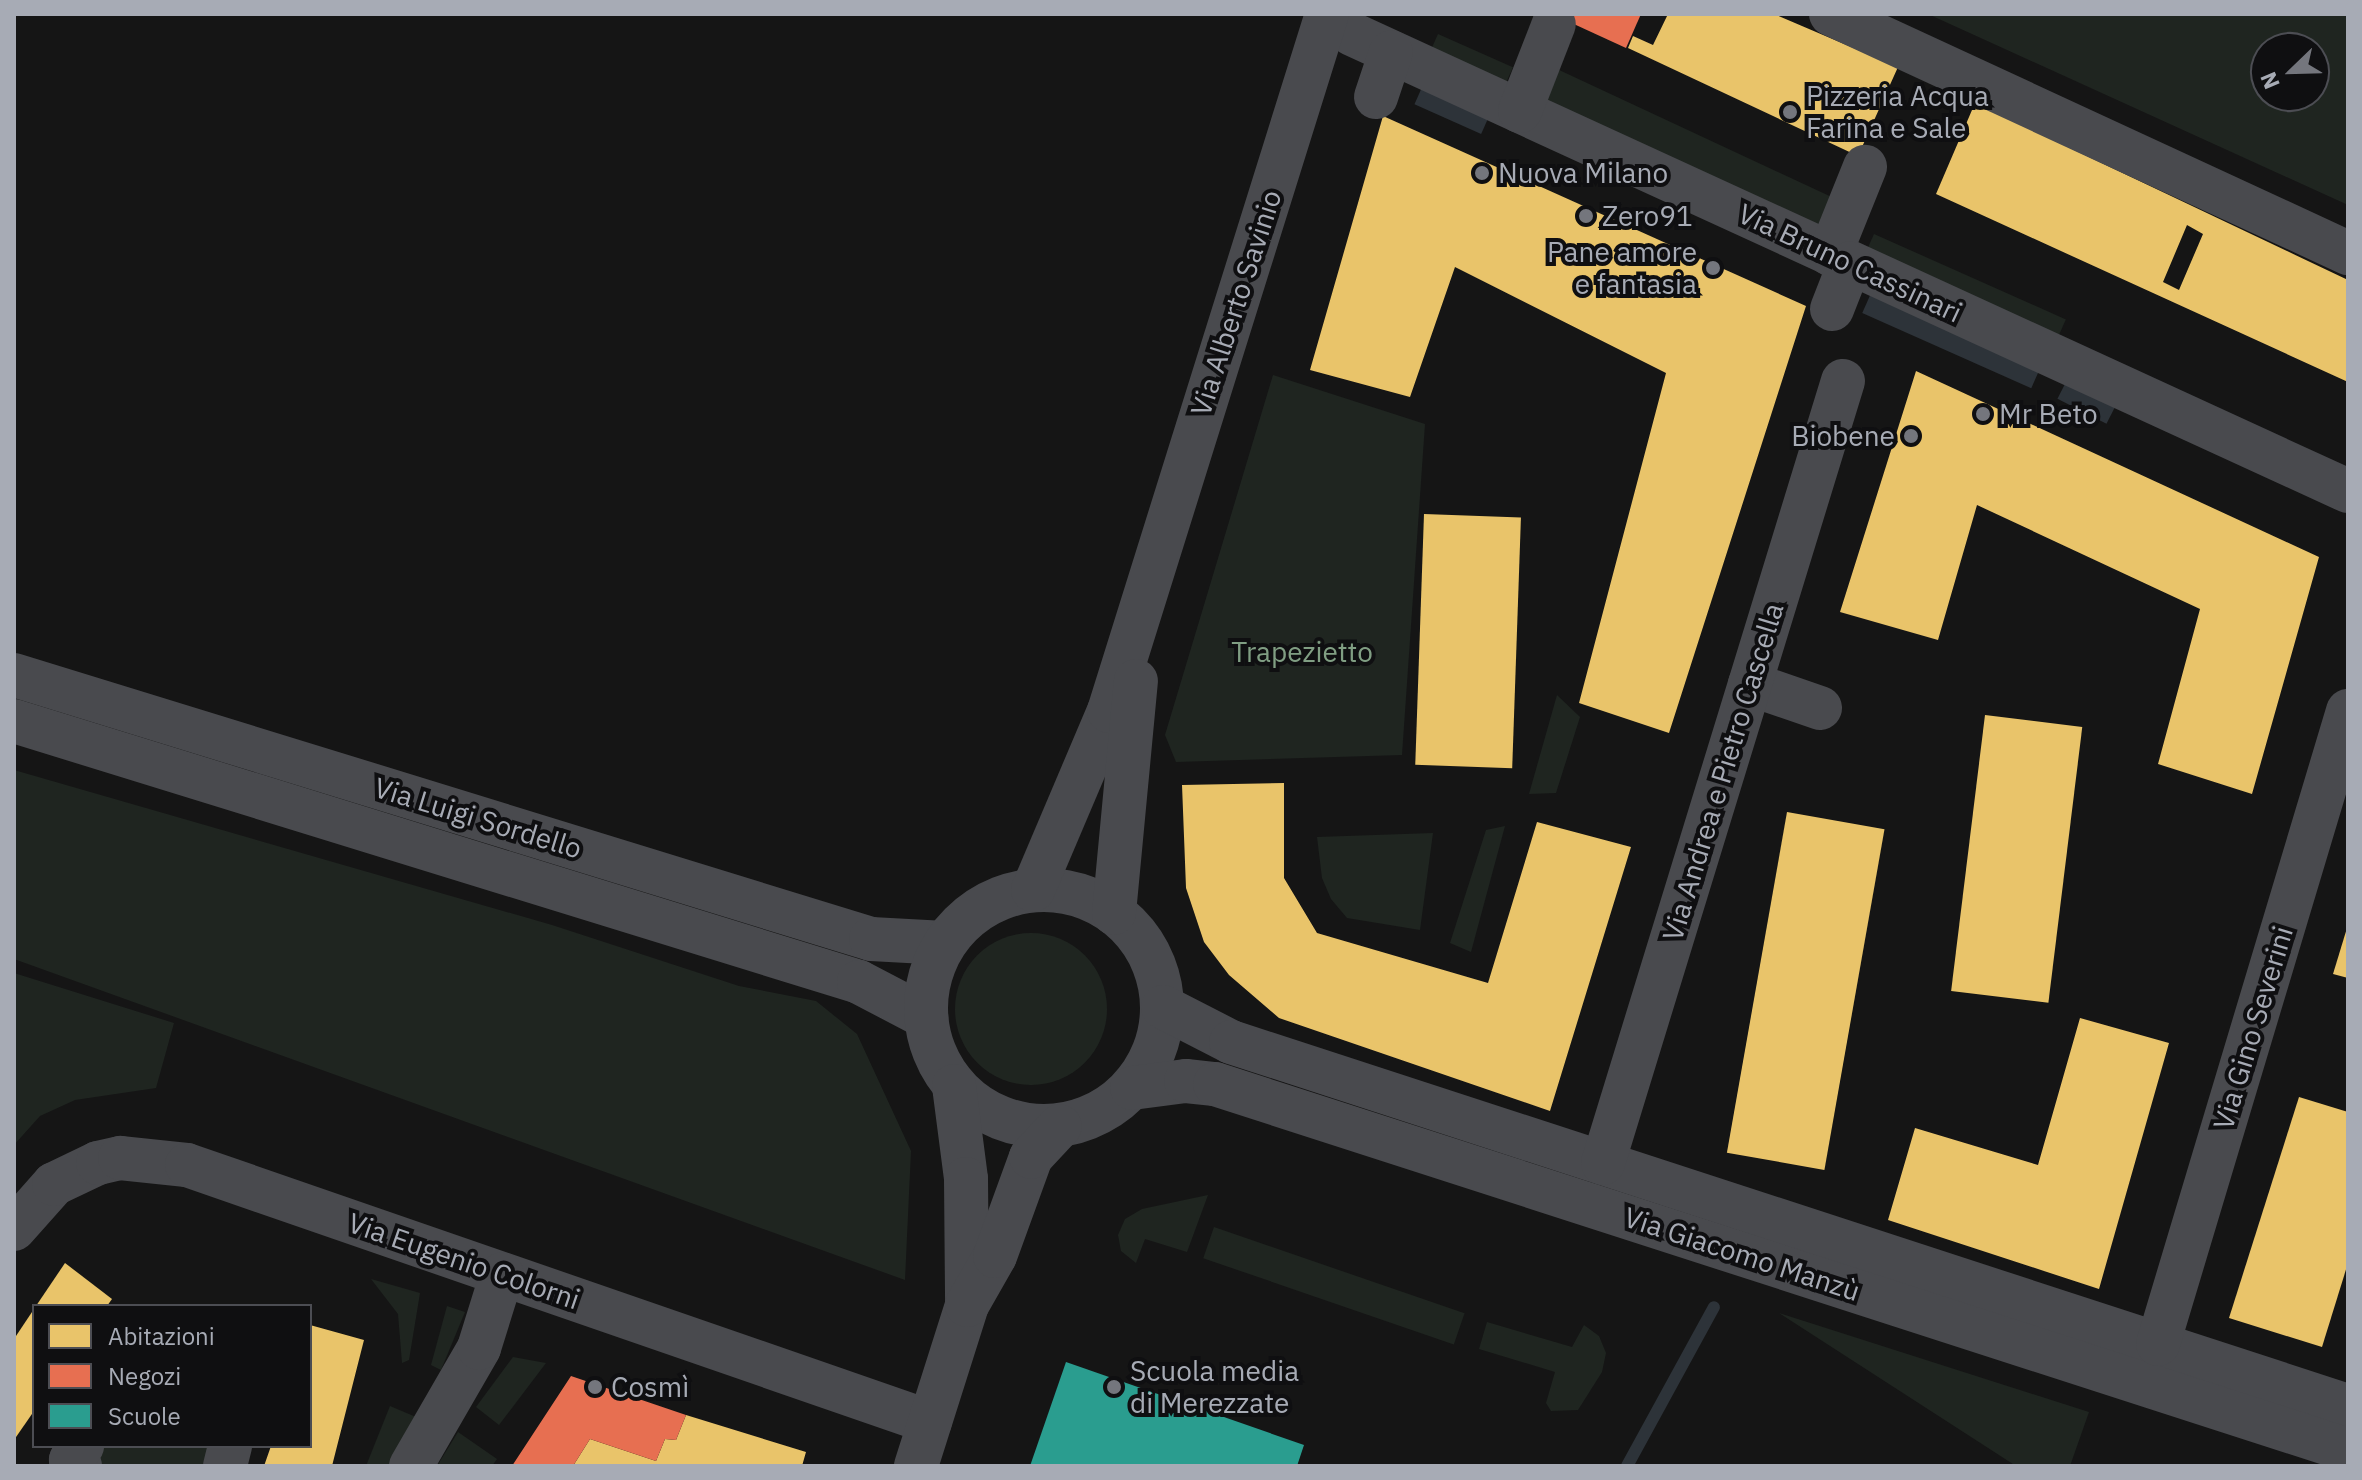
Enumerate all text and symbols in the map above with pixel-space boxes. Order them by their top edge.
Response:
north arrow [2250,32,2330,112]
text: N [2253,68,2286,94]
place label: Pizzeria Acqua Farina e Sale [1806,79,1989,145]
marker: Pizzeria Acqua Farina e Sale [1781,103,1799,121]
place label: Nuova Milano [1498,156,1668,190]
marker: Nuova Milano [1473,164,1491,182]
street label: Via Alberto Savinio [1184,186,1288,420]
street label: Via Bruno Cassinari [1733,196,1967,330]
place label: Zero91 [1602,199,1693,233]
marker: Zero91 [1577,207,1595,225]
place label: Pane amore e fantasia [1547,235,1697,301]
marker: Pane amore e fantasia [1704,259,1722,277]
place label: Mr Beto [1999,397,2098,431]
marker: Mr Beto [1974,405,1992,423]
place label: Biobene [1791,419,1895,453]
marker: Biobene [1902,427,1920,445]
street label: Via Andrea e Pietro Cascella [1656,599,1790,945]
park label: Trapezietto [1231,635,1373,669]
street label: Via Luigi Sordello [370,770,586,866]
street label: Via Gino Severini [2206,922,2300,1134]
street label: Via Giacomo Manzù [1620,1200,1864,1308]
street label: Via Eugenio Colorni [344,1206,584,1316]
legend [32,1304,312,1448]
text: Abitazioni [108,1320,215,1352]
place label: Scuola media di Merezzate [1130,1354,1299,1420]
text: Negozi [108,1360,181,1392]
place label: Cosmì [611,1370,689,1404]
marker: Cosmì [586,1378,604,1396]
marker: Scuola media di Merezzate [1105,1378,1123,1396]
text: Scuole [108,1400,181,1432]

